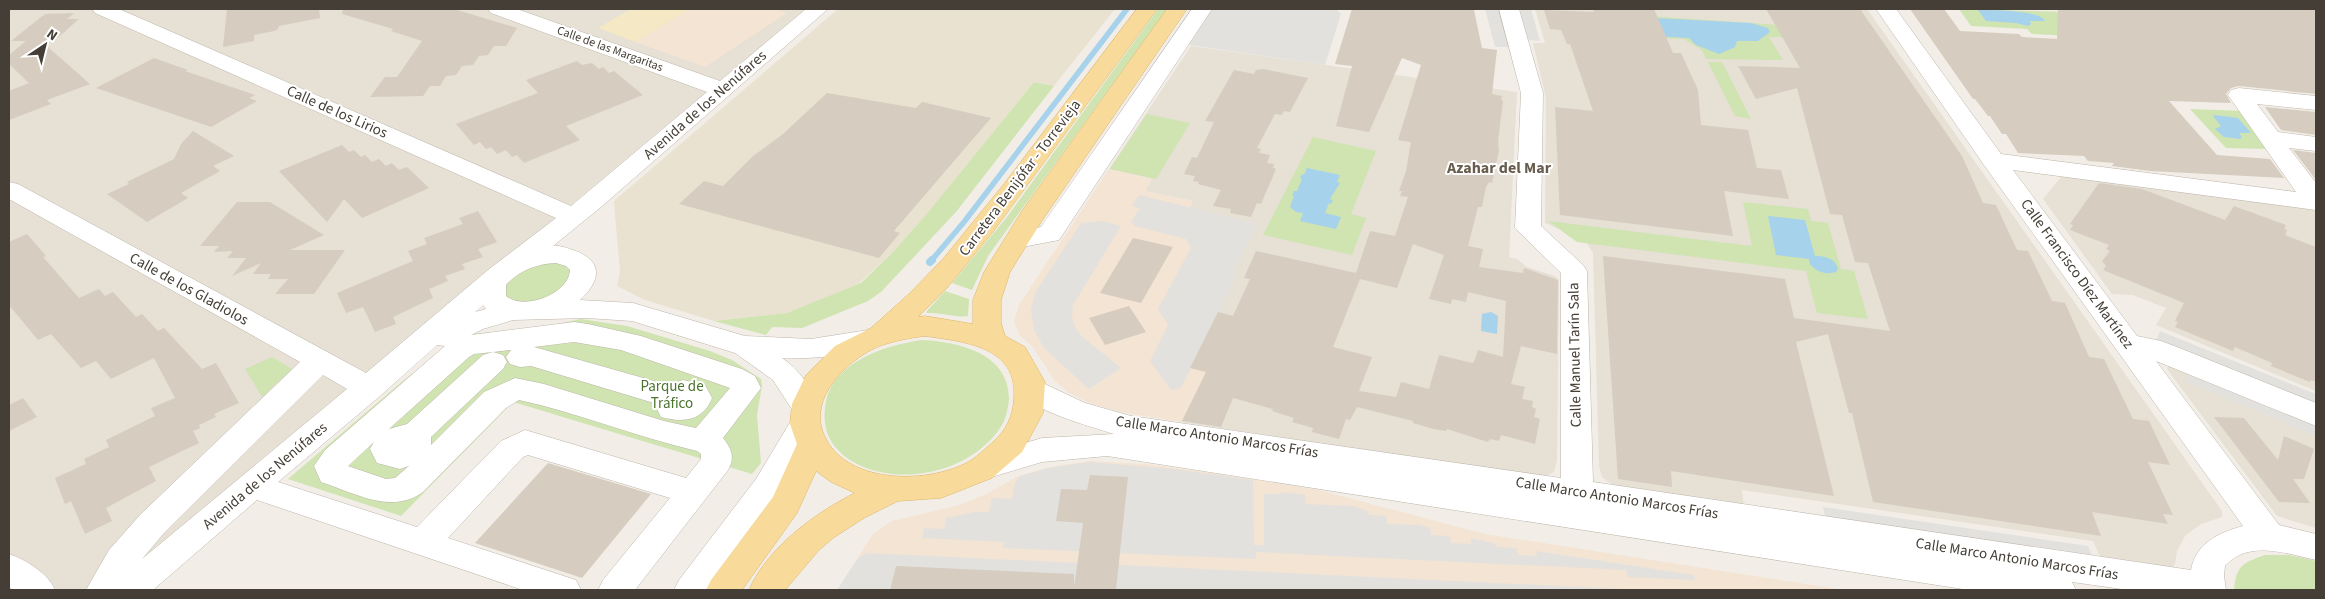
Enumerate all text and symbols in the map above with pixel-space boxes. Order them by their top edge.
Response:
north arrow [20,20,70,70]
street label: Calle de las Margaritas [555,22,665,76]
text: N [42,24,61,46]
street label: Avenida de los Nenúfares [639,46,771,164]
street label: Calle de los Lirios [283,80,391,144]
street label: Carretera Benijófar - Torrevieja [954,95,1086,261]
district label: Azahar del Mar [1446,157,1552,179]
street label: Calle Francisco Díez Martínez [2015,195,2139,353]
street label: Calle de los Gladiolos [126,248,252,330]
street label: Calle Manuel Tarín Sala [1563,282,1587,428]
park label: Parque de Tráfico [640,376,704,414]
street label: Calle Marco Antonio Marcos Frías [1114,411,1320,463]
street label: Avenida de los Nenúfares [198,417,332,535]
street label: Calle Marco Antonio Marcos Frías [1514,472,1720,524]
street label: Calle Marco Antonio Marcos Frías [1914,533,2120,585]

